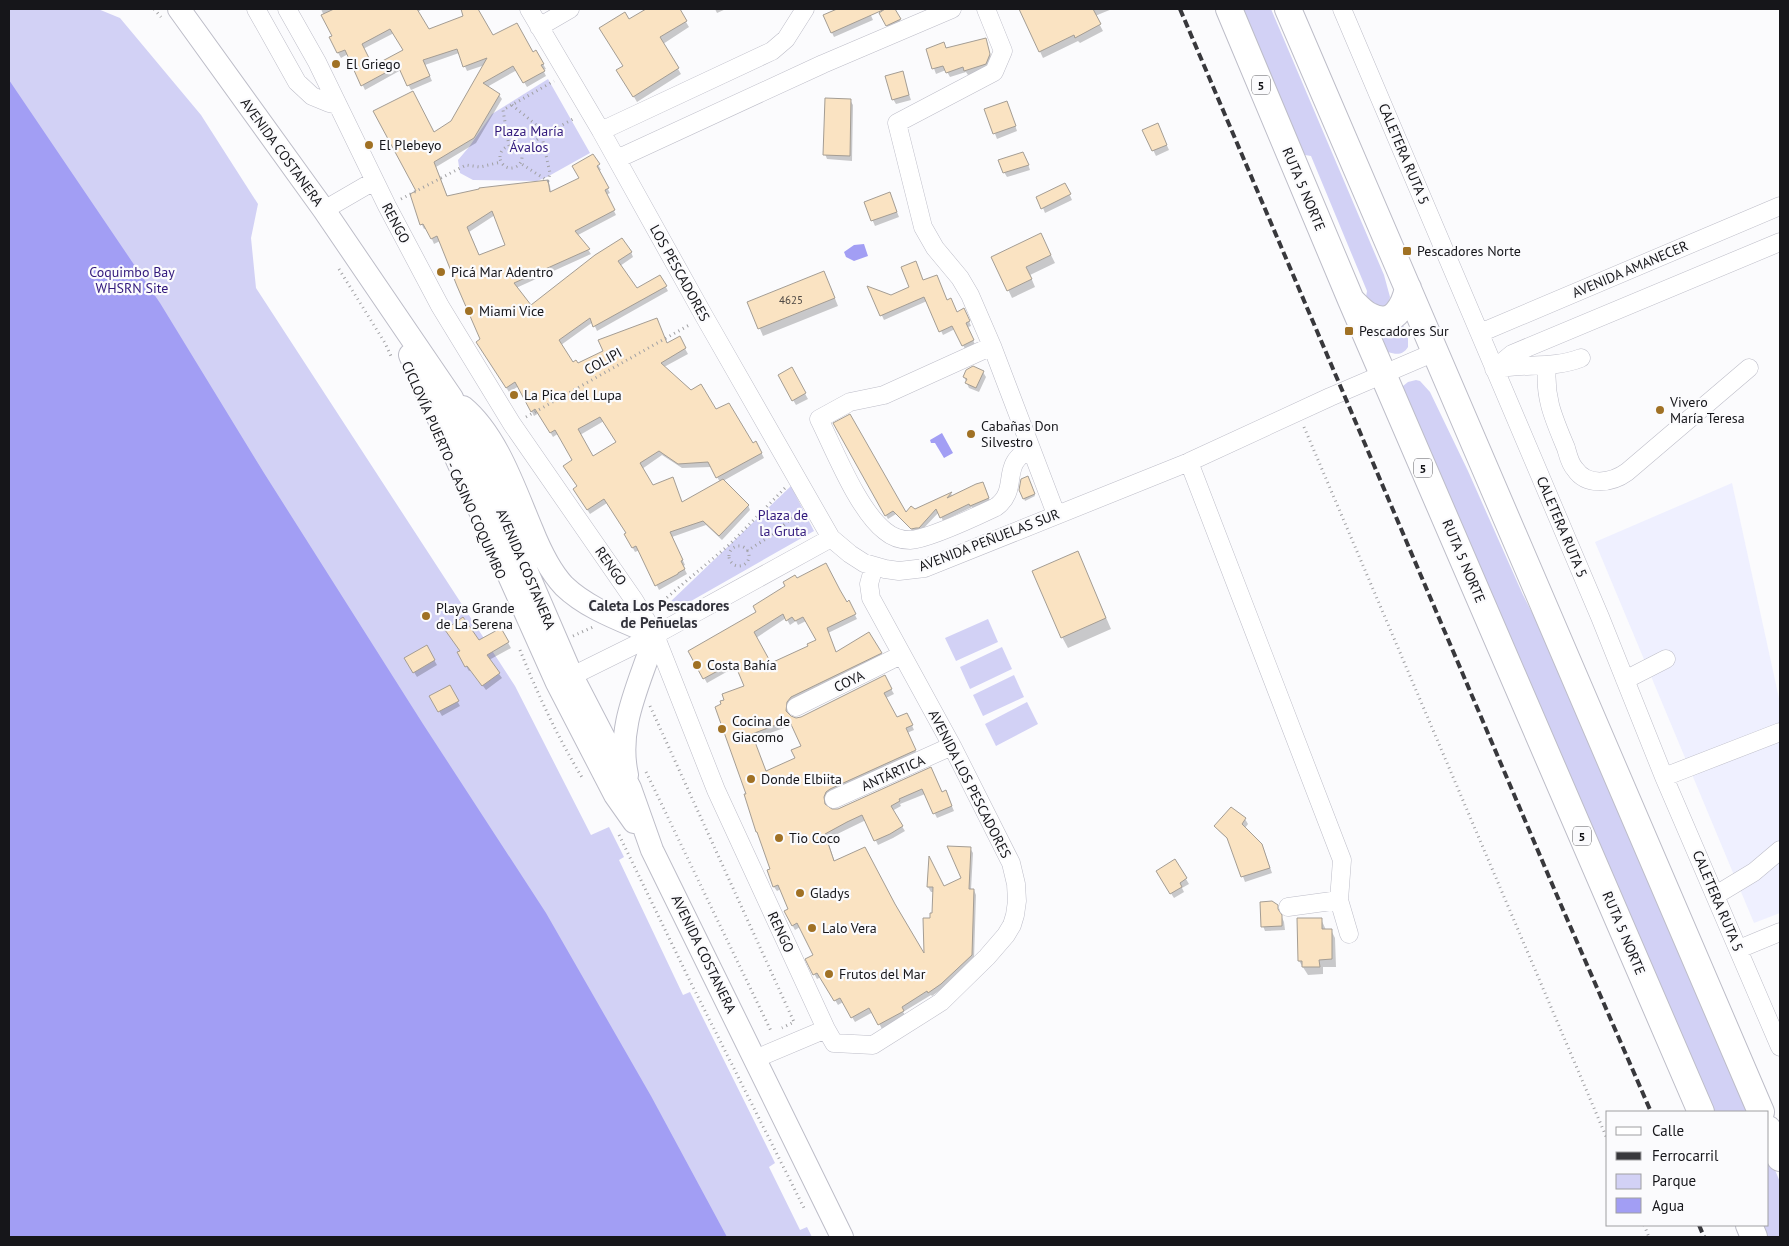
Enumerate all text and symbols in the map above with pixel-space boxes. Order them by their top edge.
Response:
place label: El Griego [346,55,400,73]
marker: El Griego [330,58,342,70]
road number: 5 [1252,76,1270,94]
street label: AVENIDA COSTANERA [237,94,328,210]
street label: CALETERA RUTA 5 [1375,101,1433,207]
park label: Plaza María Ávalos [494,122,564,156]
place label: El Plebeyo [379,136,442,154]
marker: El Plebeyo [363,139,375,151]
street label: RUTA 5 NORTE [1278,145,1330,233]
street label: RENGO [378,200,414,246]
street label: LOS PESCADORES [646,222,714,324]
street label: AVENIDA AMANECER [1569,236,1691,302]
place label: Pescadores Norte [1417,242,1521,260]
marker: Pescadores Norte [1401,245,1413,257]
park label: Coquimbo Bay WHSRN Site [89,263,175,297]
place label: Picá Mar Adentro [451,263,553,281]
marker: Picá Mar Adentro [435,266,447,278]
house number: 4625 [779,293,803,307]
place label: Miami Vice [479,302,544,320]
marker: Miami Vice [463,305,475,317]
place label: Pescadores Sur [1359,322,1449,340]
marker: Pescadores Sur [1343,325,1355,337]
street label: COLIPI [581,343,625,379]
street label: CICLOVÍA PUERTO - CASINO COQUIMBO [398,358,510,582]
place label: La Pica del Lupa [524,386,622,404]
marker: La Pica del Lupa [508,389,520,401]
place label: Vivero María Teresa [1669,393,1745,427]
marker: Vivero María Teresa [1654,404,1666,416]
place label: Cabañas Don Silvestro [981,417,1059,451]
marker: Cabañas Don Silvestro [965,428,977,440]
road number: 5 [1414,458,1432,478]
street label: CALETERA RUTA 5 [1533,474,1591,580]
street label: AVENIDA PEÑUELAS SUR [916,505,1062,575]
street label: AVENIDA COSTANERA [492,506,560,633]
park label: Plaza de la Gruta [758,506,808,540]
street label: RUTA 5 NORTE [1438,517,1490,605]
street label: RENGO [591,543,631,589]
district label: Caleta Los Pescadores de Peñuelas [589,596,729,632]
place label: Playa Grande de La Serena [436,599,515,633]
marker: Playa Grande de La Serena [420,610,432,622]
place label: Costa Bahía [707,656,777,674]
marker: Costa Bahía [691,659,703,671]
street label: COYA [831,666,868,696]
street label: AVENIDA LOS PESCADORES [925,707,1015,861]
place label: Cocina de Giacomo [732,712,790,746]
marker: Cocina de Giacomo [716,723,728,735]
street label: ANTÁRTICA [858,751,928,795]
place label: Donde Elbiita [761,770,842,788]
marker: Donde Elbiita [745,773,757,785]
road number: 5 [1573,826,1591,846]
place label: Tio Coco [789,829,840,847]
marker: Tio Coco [773,832,785,844]
street label: CALETERA RUTA 5 [1689,848,1747,954]
place label: Gladys [810,884,850,902]
marker: Gladys [794,887,806,899]
street label: RUTA 5 NORTE [1598,889,1650,977]
street label: AVENIDA COSTANERA [668,892,741,1017]
street label: RENGO [764,909,798,955]
place label: Lalo Vera [822,919,877,937]
marker: Lalo Vera [806,922,818,934]
place label: Frutos del Mar [839,965,926,983]
marker: Frutos del Mar [823,968,835,980]
legend [1606,1111,1769,1226]
text: Calle [1652,1121,1684,1140]
text: Ferrocarril [1652,1146,1719,1165]
text: Parque [1652,1171,1696,1190]
text: Agua [1652,1196,1684,1215]

